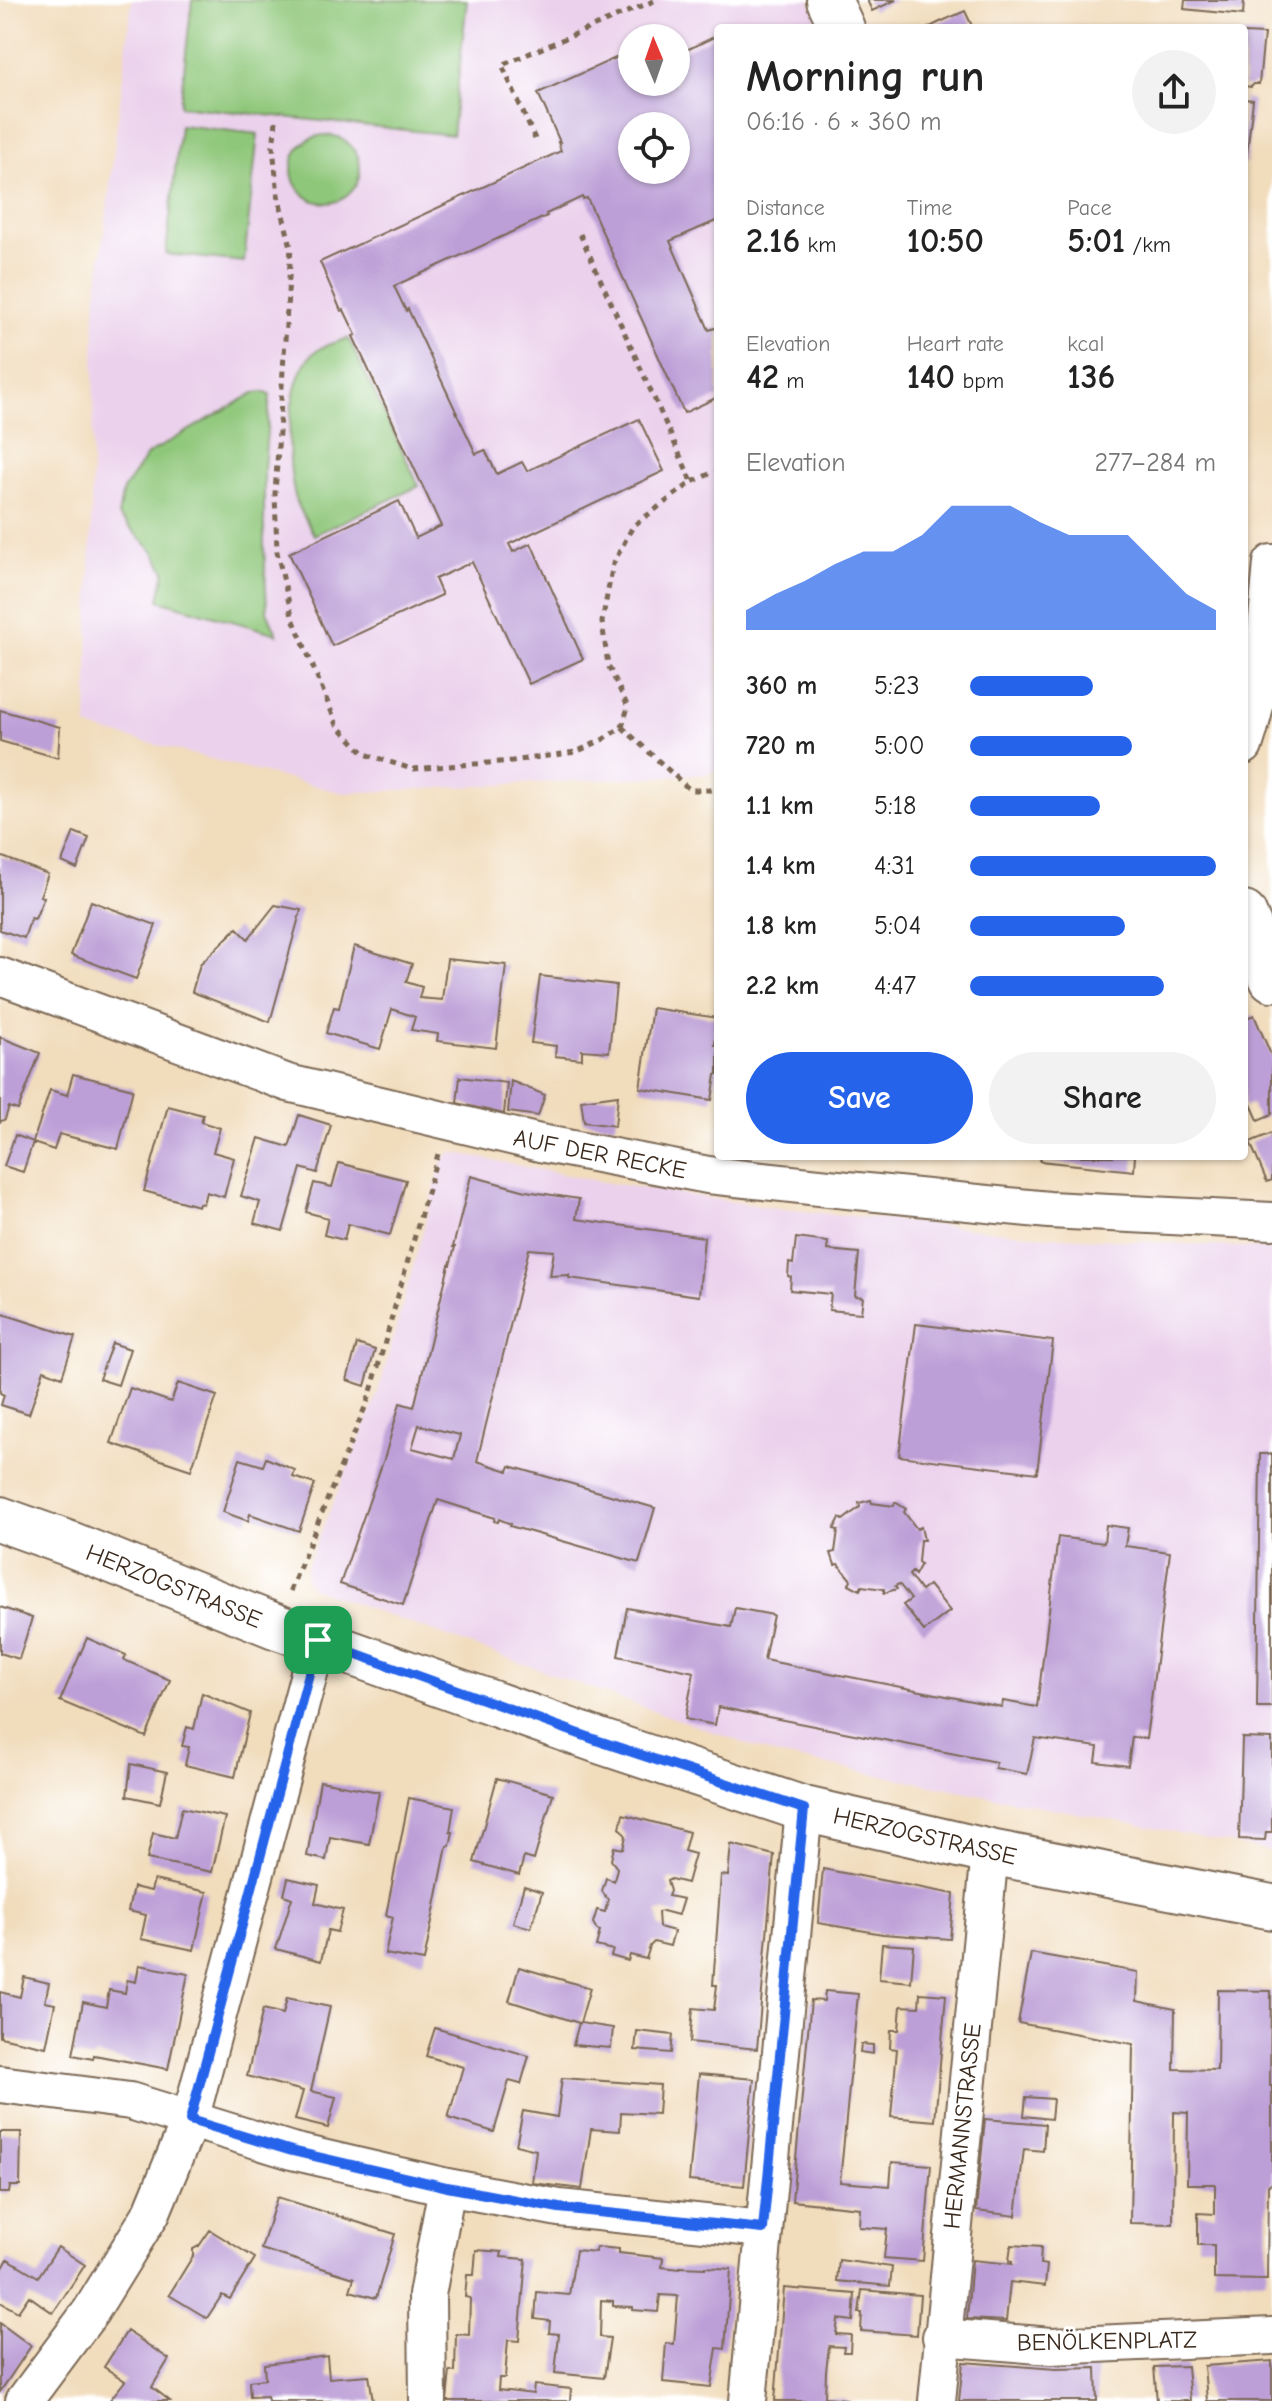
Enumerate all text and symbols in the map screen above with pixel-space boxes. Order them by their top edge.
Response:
north arrow [618,24,690,96]
map controls [618,24,690,184]
button: share [1132,50,1216,134]
text: Morning run [746,51,985,102]
text: 06:16 · 6 × 360 m [746,107,941,137]
button: locate [618,112,690,184]
text: Distance [746,195,825,221]
text: Time [907,195,952,221]
text: Pace [1067,195,1112,221]
text: 2.16 [746,221,800,261]
text: 10:50 [907,221,984,261]
text: 5:01 [1067,221,1125,261]
text: km [800,232,836,258]
text: /km [1125,232,1171,258]
text: Elevation [746,331,830,357]
text: Heart rate [907,331,1004,357]
text: kcal [1067,331,1104,357]
text: 42 [746,357,779,397]
text: 140 [907,357,955,397]
text: 136 [1067,357,1115,397]
text: m [779,368,804,394]
text: bpm [955,368,1004,394]
text: Elevation [746,448,846,478]
text: 277–284 m [1095,448,1216,478]
text: 360 m [746,671,817,701]
text: 5:23 [874,671,920,701]
text: 720 m [746,731,815,761]
text: 5:00 [874,731,924,761]
text: 1.1 km [746,791,814,821]
text: 5:18 [874,791,916,821]
text: 1.4 km [746,851,816,881]
text: 4:31 [874,851,915,881]
text: 1.8 km [746,911,817,941]
text: 5:04 [874,911,921,941]
text: 2.2 km [746,971,819,1001]
text: 4:47 [874,971,916,1001]
button: Save [746,1052,973,1144]
button: Share [989,1052,1216,1144]
street label: AUF DER RECKE [511,1124,689,1184]
street label: HERZOGSTRASSE [82,1538,266,1634]
pin [284,1606,352,1674]
icon: arrive [296,1618,340,1662]
street label: HERZOGSTRASSE [831,1801,1019,1871]
street label: HERMANNSTRASSE [937,2022,987,2230]
street label: BENÖLKENPLATZ [1017,2325,1197,2357]

